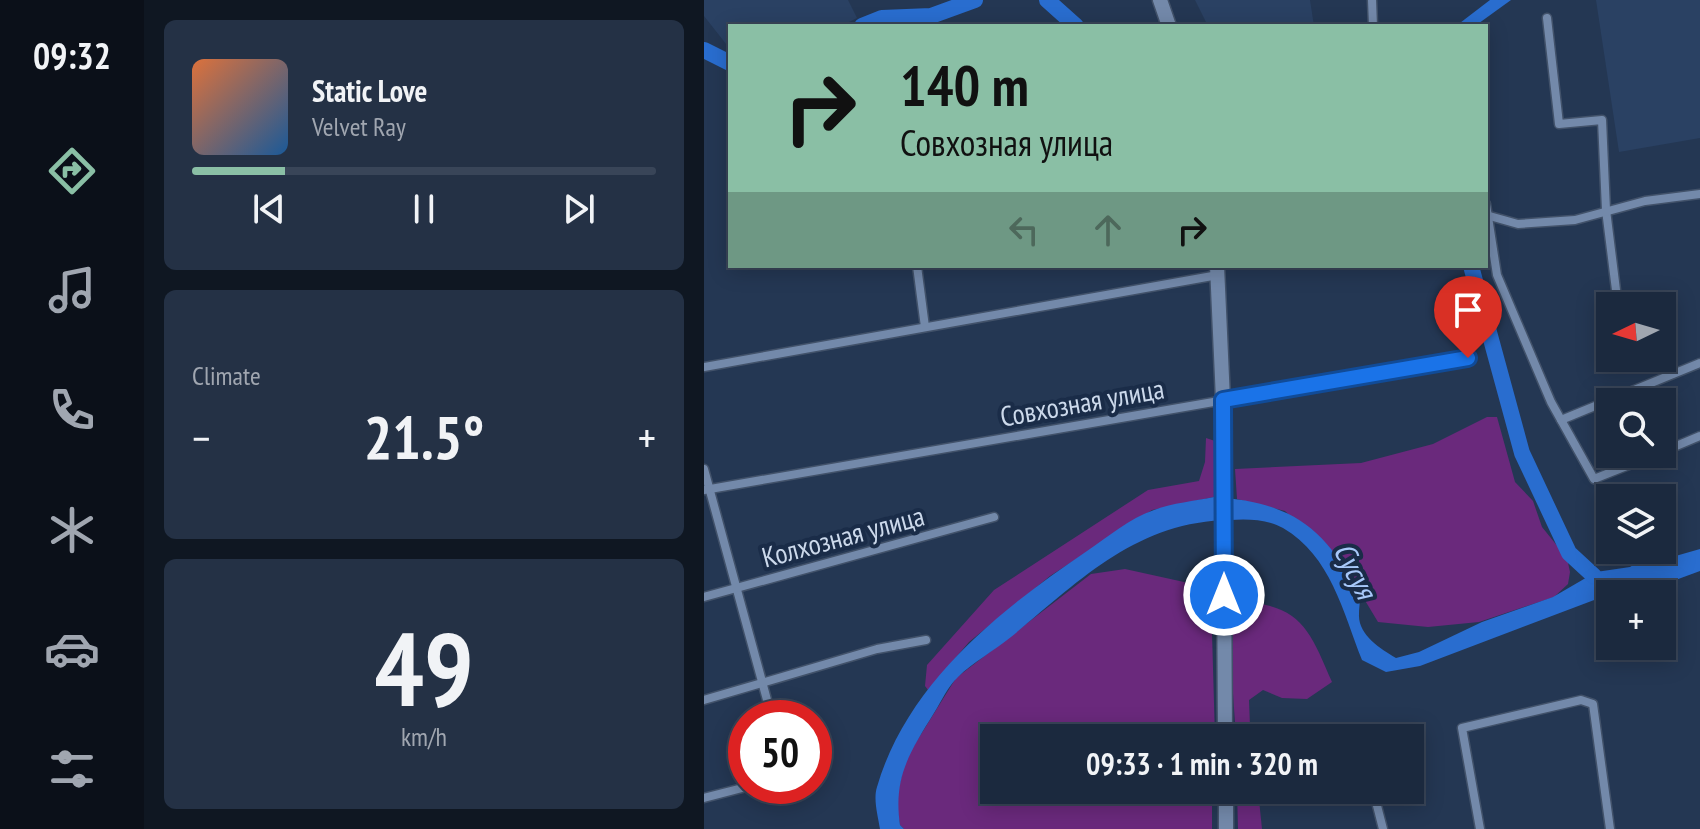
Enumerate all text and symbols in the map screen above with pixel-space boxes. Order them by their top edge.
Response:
text: 09:32 [33,32,111,79]
text: 140 m [900,49,1029,121]
icon: right [768,56,872,160]
text: Static Love [312,71,427,110]
text: Velvet Ray [312,110,406,143]
text: Совхозная улица [900,119,1113,166]
icon: directions [44,143,100,199]
icon: previous [247,187,291,231]
icon: pause [402,187,446,231]
icon: next [557,187,601,231]
icon: left [1002,208,1046,252]
icon: ahead [1086,208,1130,252]
icon: right [1170,208,1214,252]
icon: music [44,262,100,318]
pin [1434,276,1502,358]
icon: arrive [1446,288,1490,332]
north arrow [1596,292,1676,372]
map controls [1596,292,1676,660]
text: Climate [192,359,261,392]
street label: Совхозная улица [997,369,1167,435]
icon: phone [44,382,100,438]
button: search [1596,388,1676,468]
text: 21.5° [364,398,484,476]
text: − [192,409,210,466]
text: + [638,409,656,466]
button: layers [1596,484,1676,564]
street label: Колхозная улица [758,497,928,575]
icon: climate [44,502,100,558]
water label: Сусуя [1326,535,1388,607]
position arrow [1182,553,1266,637]
button: + [1596,580,1676,660]
text: 49 [374,600,474,735]
icon: car [44,621,100,677]
speed limit sign: 50 [728,700,832,804]
text: km/h [401,720,447,753]
icon: filters [44,741,100,797]
text: 09:33 · 1 min · 320 m [1086,744,1318,783]

